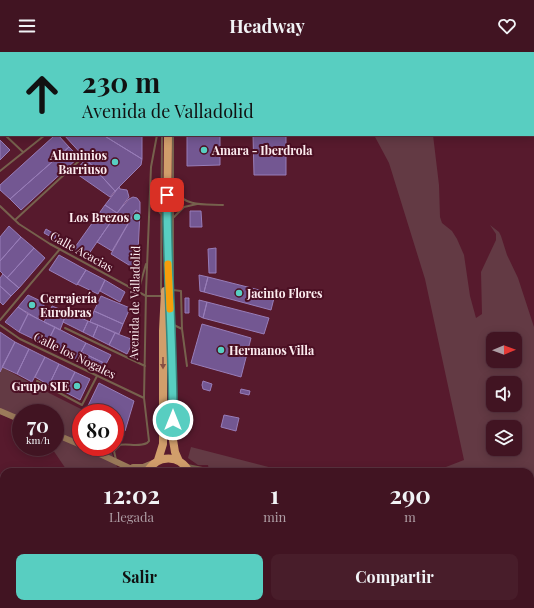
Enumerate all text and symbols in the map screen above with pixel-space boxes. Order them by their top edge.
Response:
text: Headway [229,14,305,38]
icon: menu [16,15,38,37]
icon: heart [496,15,518,37]
text: 230 m [82,63,160,100]
icon: ahead [16,68,68,120]
text: Avenida de Valladolid [82,99,254,123]
place label: Amara - Iberdrola [211,142,313,158]
marker: Amara - Iberdrola [199,145,209,155]
place label: Aluminios Barriuso [49,147,107,177]
marker: Aluminios Barriuso [110,157,120,167]
pin [150,178,184,212]
icon: arrive [156,184,178,206]
place label: Los Brezos [69,209,129,225]
marker: Los Brezos [132,212,142,222]
street label: Calle Acacias [48,227,116,275]
street label: Avenida de Valladolid [125,246,143,361]
place label: Jacinto Flores [246,285,323,301]
marker: Jacinto Flores [234,288,244,298]
place label: Cerrajería Eurobras [40,290,98,320]
marker: Cerrajería Eurobras [27,300,37,310]
street label: Calle los Nogales [31,328,119,382]
north arrow [486,332,522,368]
map controls [486,332,522,456]
place label: Hermanos Villa [229,342,315,358]
marker: Hermanos Villa [216,345,226,355]
one-way arrow [160,357,166,370]
button: sound [486,376,522,412]
place label: Grupo SIE [11,378,69,394]
marker: Grupo SIE [72,381,82,391]
position arrow [152,399,194,441]
speed limit sign: 80 [72,404,124,456]
text: 70 [27,411,49,438]
button: layers [486,420,522,456]
text: km/h [26,433,50,447]
text: 12:02 [103,478,160,510]
text: 1 [270,478,279,510]
text: 290 [389,478,431,510]
text: Llegada [109,508,154,525]
text: min [263,508,286,525]
text: m [404,508,416,525]
button: Salir [16,554,263,600]
button: Compartir [271,554,518,600]

